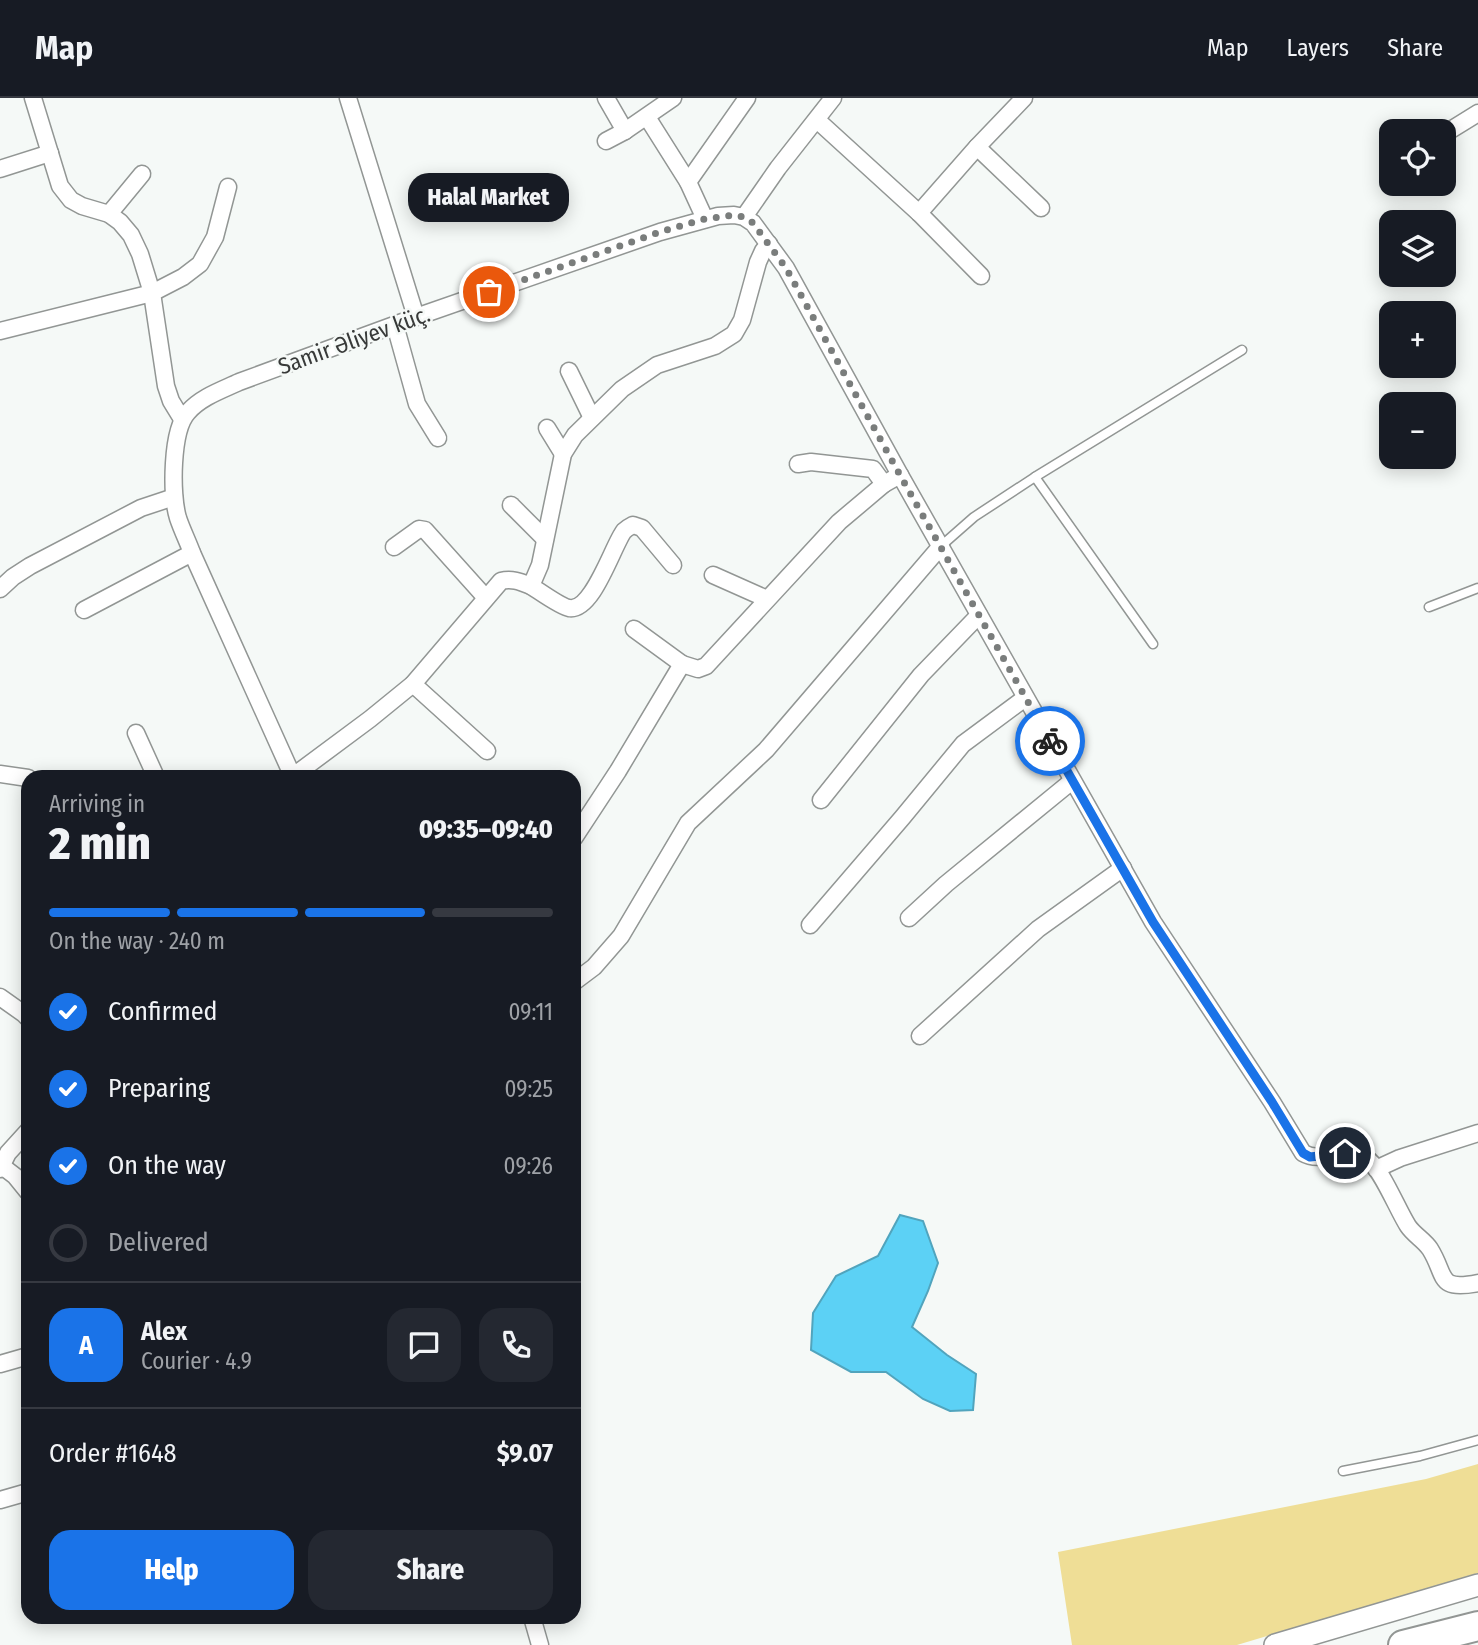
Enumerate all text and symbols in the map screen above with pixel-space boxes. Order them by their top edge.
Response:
text: Map [35,28,93,68]
text: Map [1207,34,1249,62]
text: Layers [1287,34,1349,62]
text: Share [1387,34,1443,62]
map controls [1379,119,1456,469]
button: locate [1379,119,1456,196]
callout: Halal Market [408,173,570,222]
text: Halal Market [428,183,549,211]
button: layers [1379,210,1456,287]
pin [459,262,519,322]
icon: bag [470,273,508,311]
street label: Samir Əliyev küç. [274,300,434,380]
button: + [1379,301,1456,378]
button: − [1379,392,1456,469]
courier [1015,706,1085,776]
icon: bike [1031,722,1069,760]
text: Arriving in [49,790,145,818]
text: 09:35–09:40 [419,814,553,845]
text: 2 min [49,816,151,871]
text: On the way · 240 m [49,927,225,955]
icon: check [49,993,87,1031]
text: Confirmed [108,996,218,1027]
text: 09:11 [508,998,553,1026]
icon: check [49,1070,87,1108]
text: Preparing [108,1073,210,1104]
text: 09:25 [504,1075,553,1103]
pin [1315,1123,1375,1183]
icon: home [1326,1134,1364,1172]
icon: check [49,1147,87,1185]
text: On the way [108,1150,226,1181]
text: 09:26 [504,1152,553,1180]
text: Delivered [108,1227,209,1258]
button: chat [387,1308,461,1382]
button: phone [479,1308,553,1382]
text: Alex [141,1316,187,1347]
text: A [79,1330,93,1361]
text: Courier · 4.9 [141,1347,252,1375]
text: Order #1648 [49,1438,177,1469]
text: $9.07 [497,1438,553,1469]
button: Help [49,1530,294,1610]
button: Share [308,1530,553,1610]

